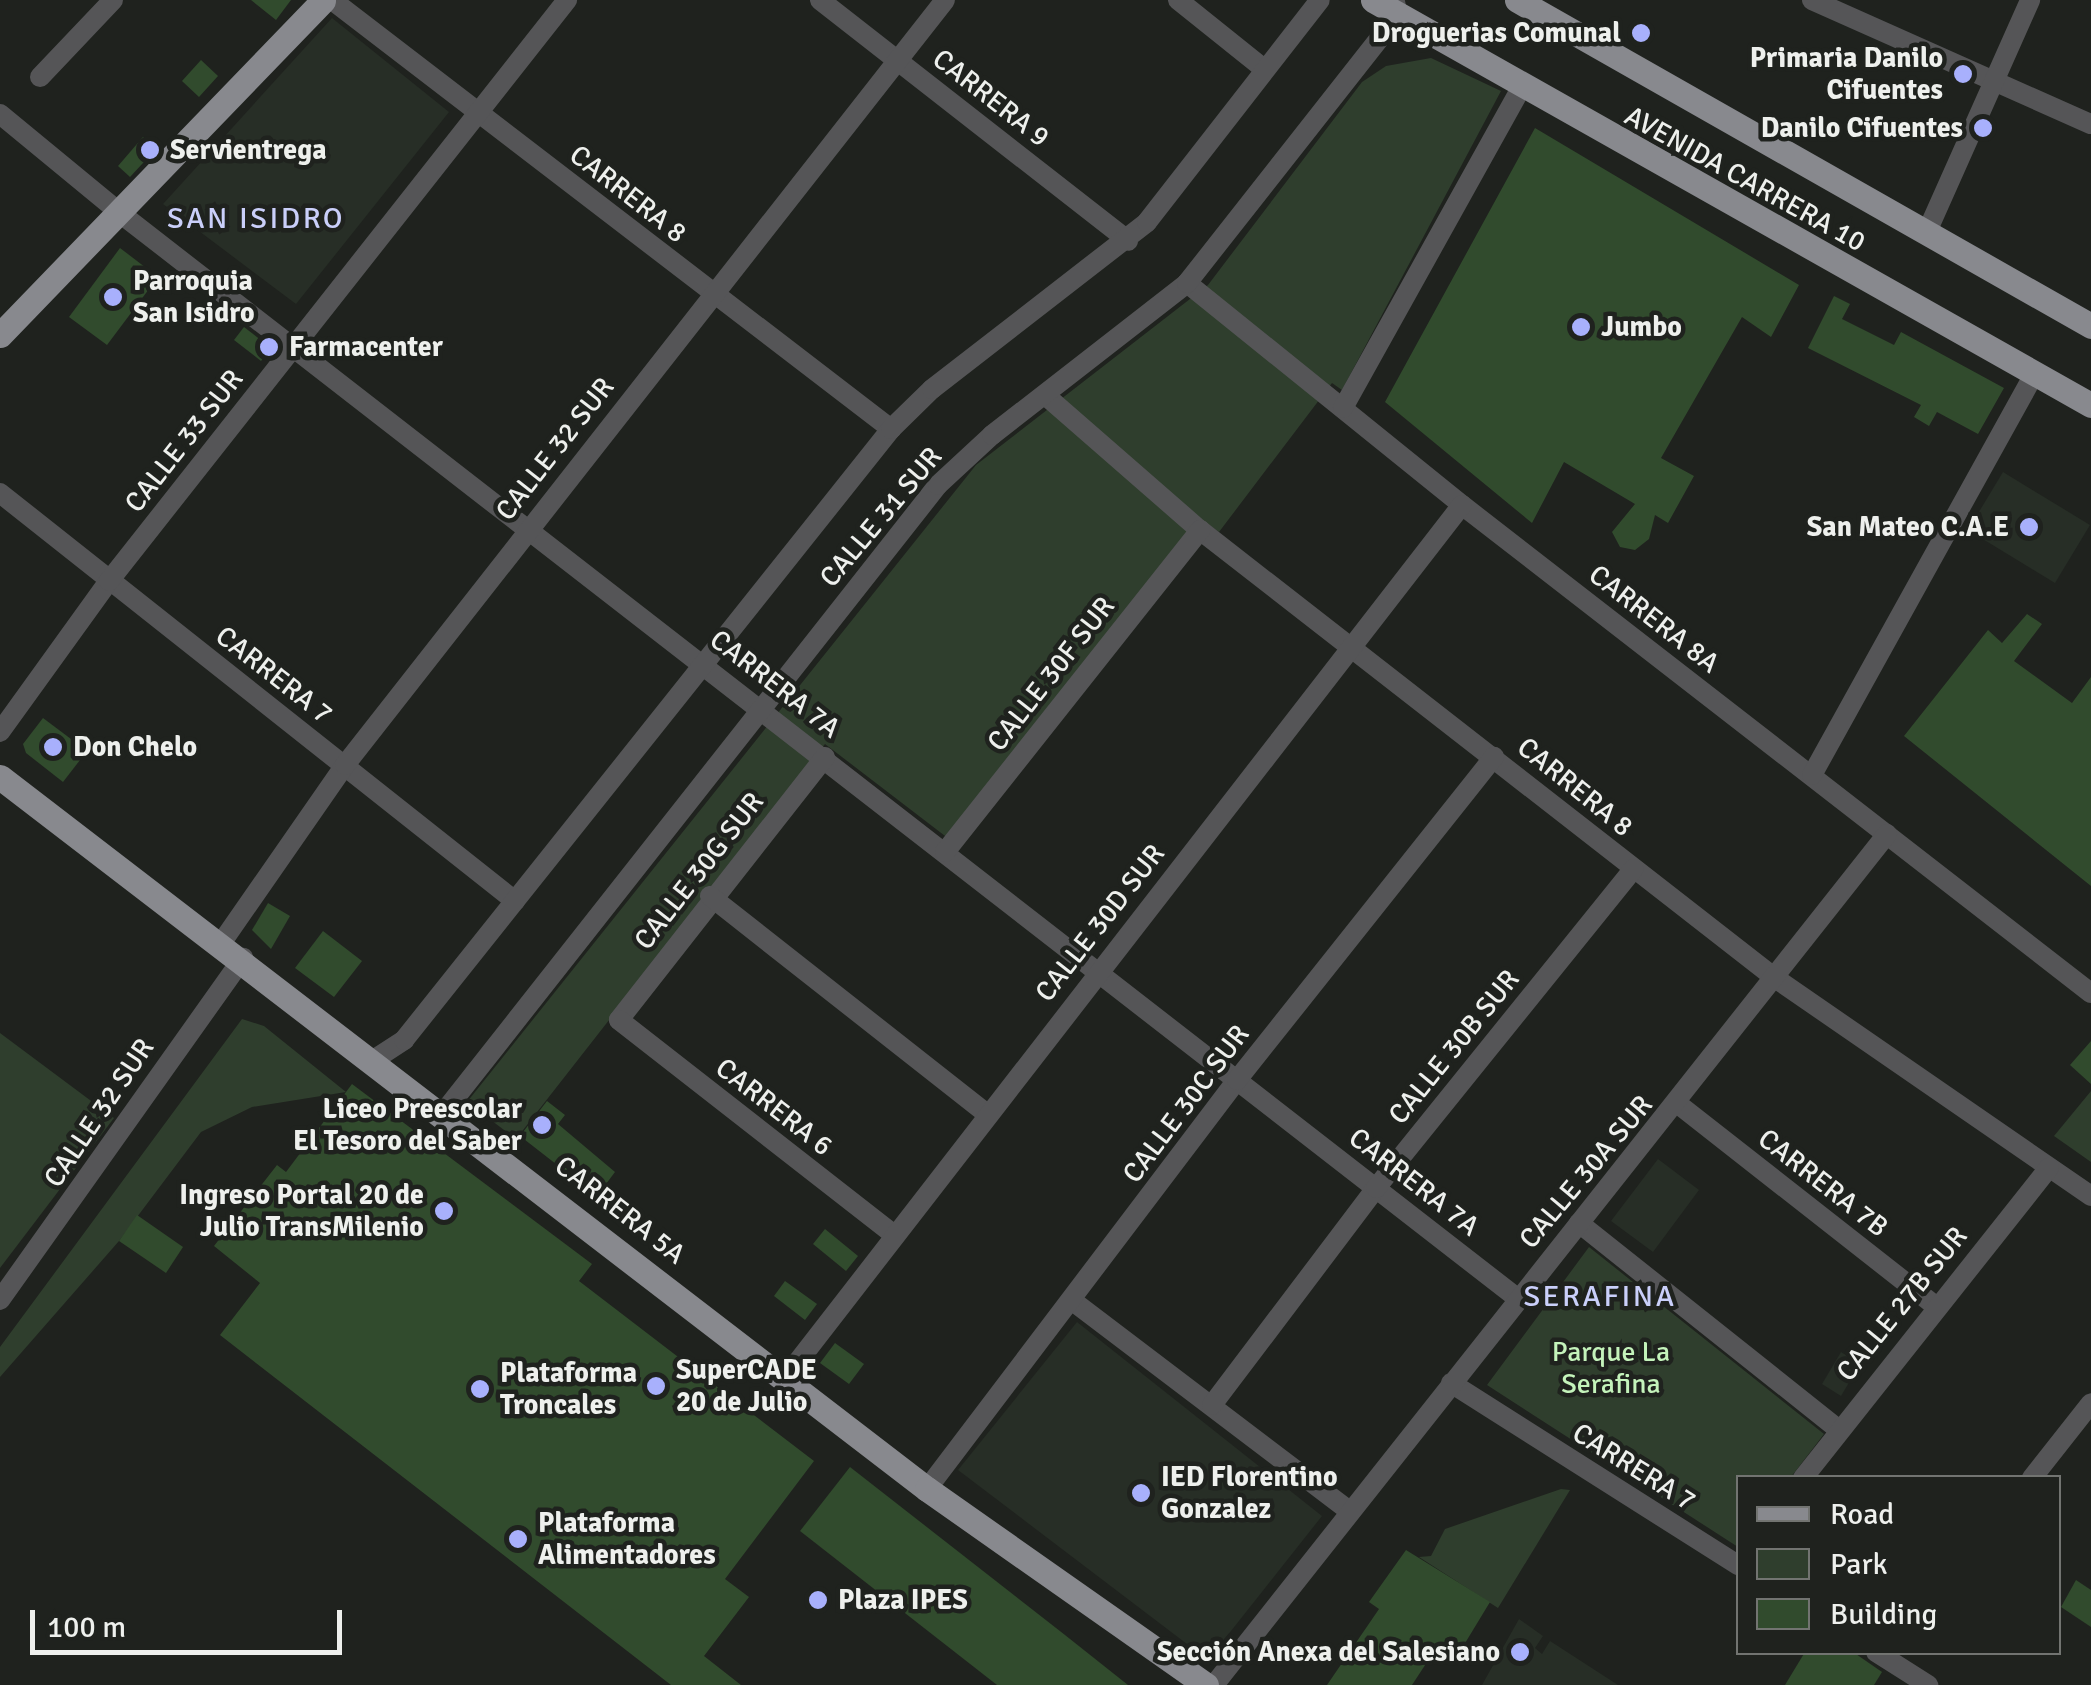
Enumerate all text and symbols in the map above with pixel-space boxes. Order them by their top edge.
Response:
place label: Droguerias Comunal [1372,16,1621,50]
marker: Droguerias Comunal [1630,22,1652,44]
place label: Primaria Danilo Cifuentes [1750,41,1943,107]
street label: CARRERA 9 [926,42,1056,154]
marker: Primaria Danilo Cifuentes [1952,63,1974,85]
street label: AVENIDA CARRERA 10 [1619,99,1871,259]
place label: Danilo Cifuentes [1761,111,1963,145]
marker: Danilo Cifuentes [1972,117,1994,139]
place label: Servientrega [170,133,327,167]
street label: CARRERA 8 [563,138,693,250]
marker: Servientrega [139,139,161,161]
district label: SAN ISIDRO [167,201,345,237]
place label: Parroquia San Isidro [133,264,255,330]
marker: Parroquia San Isidro [102,286,124,308]
place label: Jumbo [1601,310,1682,344]
marker: Jumbo [1570,316,1592,338]
place label: Farmacenter [289,330,443,364]
marker: Farmacenter [258,336,280,358]
street label: CALLE 33 SUR [118,363,250,519]
street label: CALLE 32 SUR [489,371,621,527]
street label: CALLE 31 SUR [813,440,949,594]
place label: San Mateo C.A.E [1807,510,2009,544]
marker: San Mateo C.A.E [2018,516,2040,538]
street label: CARRERA 8A [1582,558,1726,680]
street label: CALLE 30F SUR [980,590,1122,758]
street label: CARRERA 7 [209,619,339,731]
street label: CARRERA 7A [703,623,847,745]
place label: Don Chelo [73,730,197,764]
street label: CARRERA 8 [1511,730,1639,844]
marker: Don Chelo [42,736,64,758]
street label: CALLE 30G SUR [627,786,771,956]
street label: CALLE 30D SUR [1028,838,1172,1008]
street label: CALLE 30B SUR [1381,963,1527,1131]
street label: CALLE 30C SUR [1116,1018,1256,1190]
street label: CALLE 32 SUR [37,1032,161,1194]
street label: CARRERA 6 [709,1051,839,1163]
street label: CALLE 30A SUR [1512,1089,1660,1255]
place label: Liceo Preescolar El Tesoro del Saber [293,1092,522,1158]
marker: Liceo Preescolar El Tesoro del Saber [531,1114,553,1136]
street label: CARRERA 7A [1342,1121,1486,1243]
street label: CARRERA 7B [1751,1122,1895,1244]
street label: CARRERA 5A [548,1149,692,1271]
place label: Ingreso Portal 20 de Julio TransMilenio [179,1178,424,1244]
marker: Ingreso Portal 20 de Julio TransMilenio [433,1200,455,1222]
street label: CALLE 27B SUR [1829,1220,1975,1388]
district label: SERAFINA [1523,1279,1677,1315]
park label: Parque La Serafina [1552,1335,1670,1401]
place label: SuperCADE 20 de Julio [676,1353,817,1419]
place label: Plataforma Troncales [500,1356,637,1422]
marker: SuperCADE 20 de Julio [645,1375,667,1397]
marker: Plataforma Troncales [469,1378,491,1400]
street label: CARRERA 7 [1566,1416,1702,1518]
place label: IED Florentino Gonzalez [1161,1460,1338,1526]
legend [1736,1475,2061,1655]
marker: IED Florentino Gonzalez [1130,1482,1152,1504]
text: Road [1830,1496,1894,1533]
place label: Plataforma Alimentadores [538,1506,716,1572]
marker: Plataforma Alimentadores [507,1528,529,1550]
text: Park [1830,1546,1888,1583]
place label: Plaza IPES [838,1583,968,1617]
marker: Plaza IPES [807,1589,829,1611]
scale bar [35,1590,348,1652]
text: Building [1830,1596,1937,1633]
text: 100 m [47,1609,126,1646]
place label: Sección Anexa del Salesiano [1157,1635,1500,1669]
marker: Sección Anexa del Salesiano [1509,1641,1531,1663]

